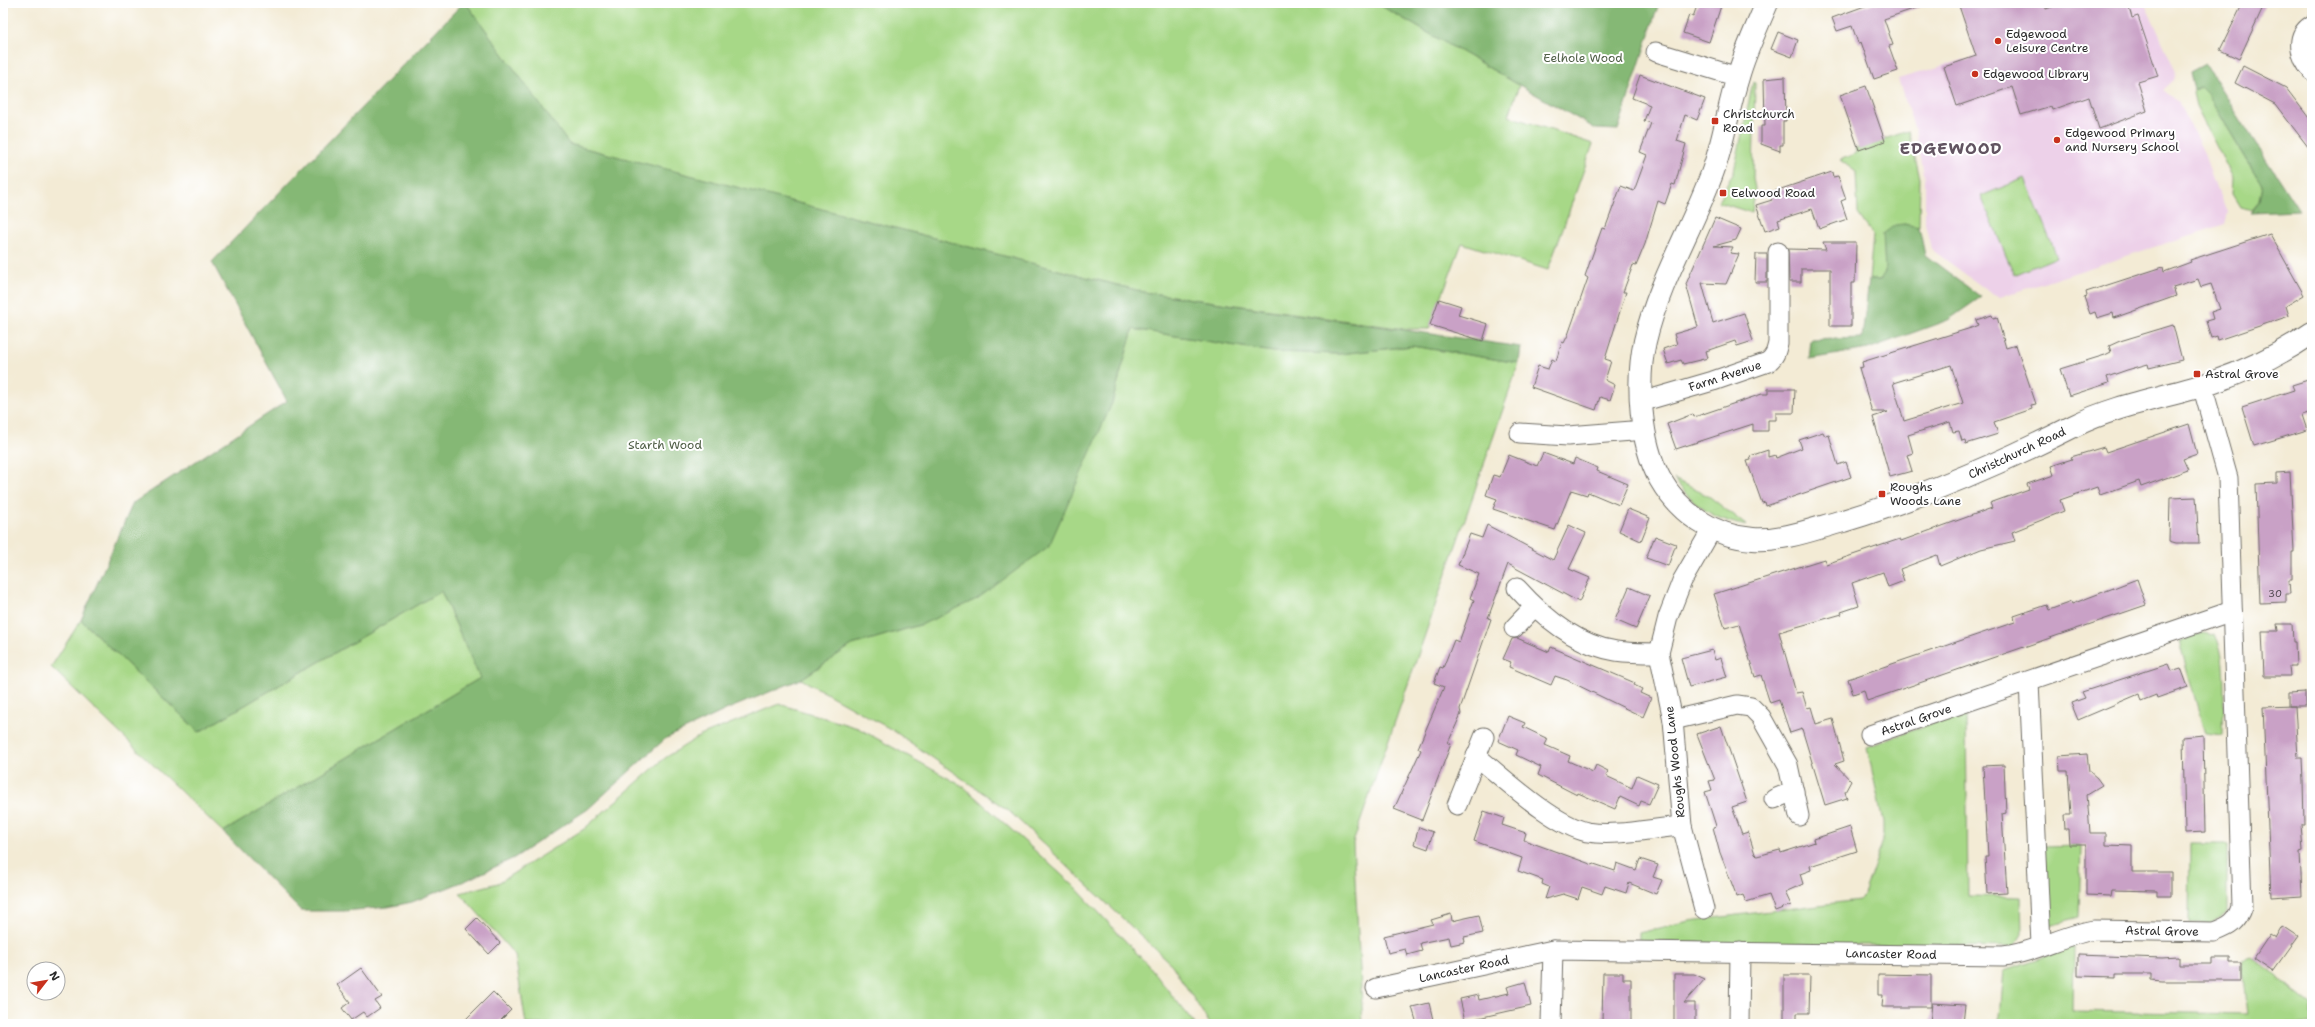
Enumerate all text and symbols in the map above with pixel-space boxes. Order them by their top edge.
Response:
place label: Edgewood Leisure Centre [2006,26,2089,56]
marker: Edgewood Leisure Centre [1993,36,2003,46]
park label: Eelhole Wood [1543,50,1623,66]
place label: Edgewood Library [1983,66,2089,82]
marker: Edgewood Library [1970,69,1980,79]
place label: Christchurch Road [1723,106,1795,136]
marker: Christchurch Road [1710,116,1720,126]
place label: Edgewood Primary and Nursery School [2065,125,2179,155]
marker: Edgewood Primary and Nursery School [2052,135,2062,145]
district label: EDGEWOOD [1899,138,2003,159]
place label: Eelwood Road [1731,185,1815,201]
marker: Eelwood Road [1718,188,1728,198]
street label: Farm Avenue [1687,357,1764,395]
place label: Astral Grove [2205,366,2279,382]
marker: Astral Grove [2192,369,2202,379]
street label: Christchurch Road [1966,423,2069,483]
park label: Starth Wood [628,437,702,453]
place label: Roughs Woods Lane [1890,479,1961,509]
marker: Roughs Woods Lane [1877,489,1887,499]
house number: 30 [2268,587,2282,600]
street label: Astral Grove [1879,700,1954,740]
street label: Roughs Wood Lane [1661,705,1689,819]
street label: Astral Grove [2125,922,2199,940]
street label: Lancaster Road [1845,945,1937,963]
street label: Lancaster Road [1418,952,1511,986]
north arrow [26,961,66,1001]
text: N [45,969,63,984]

